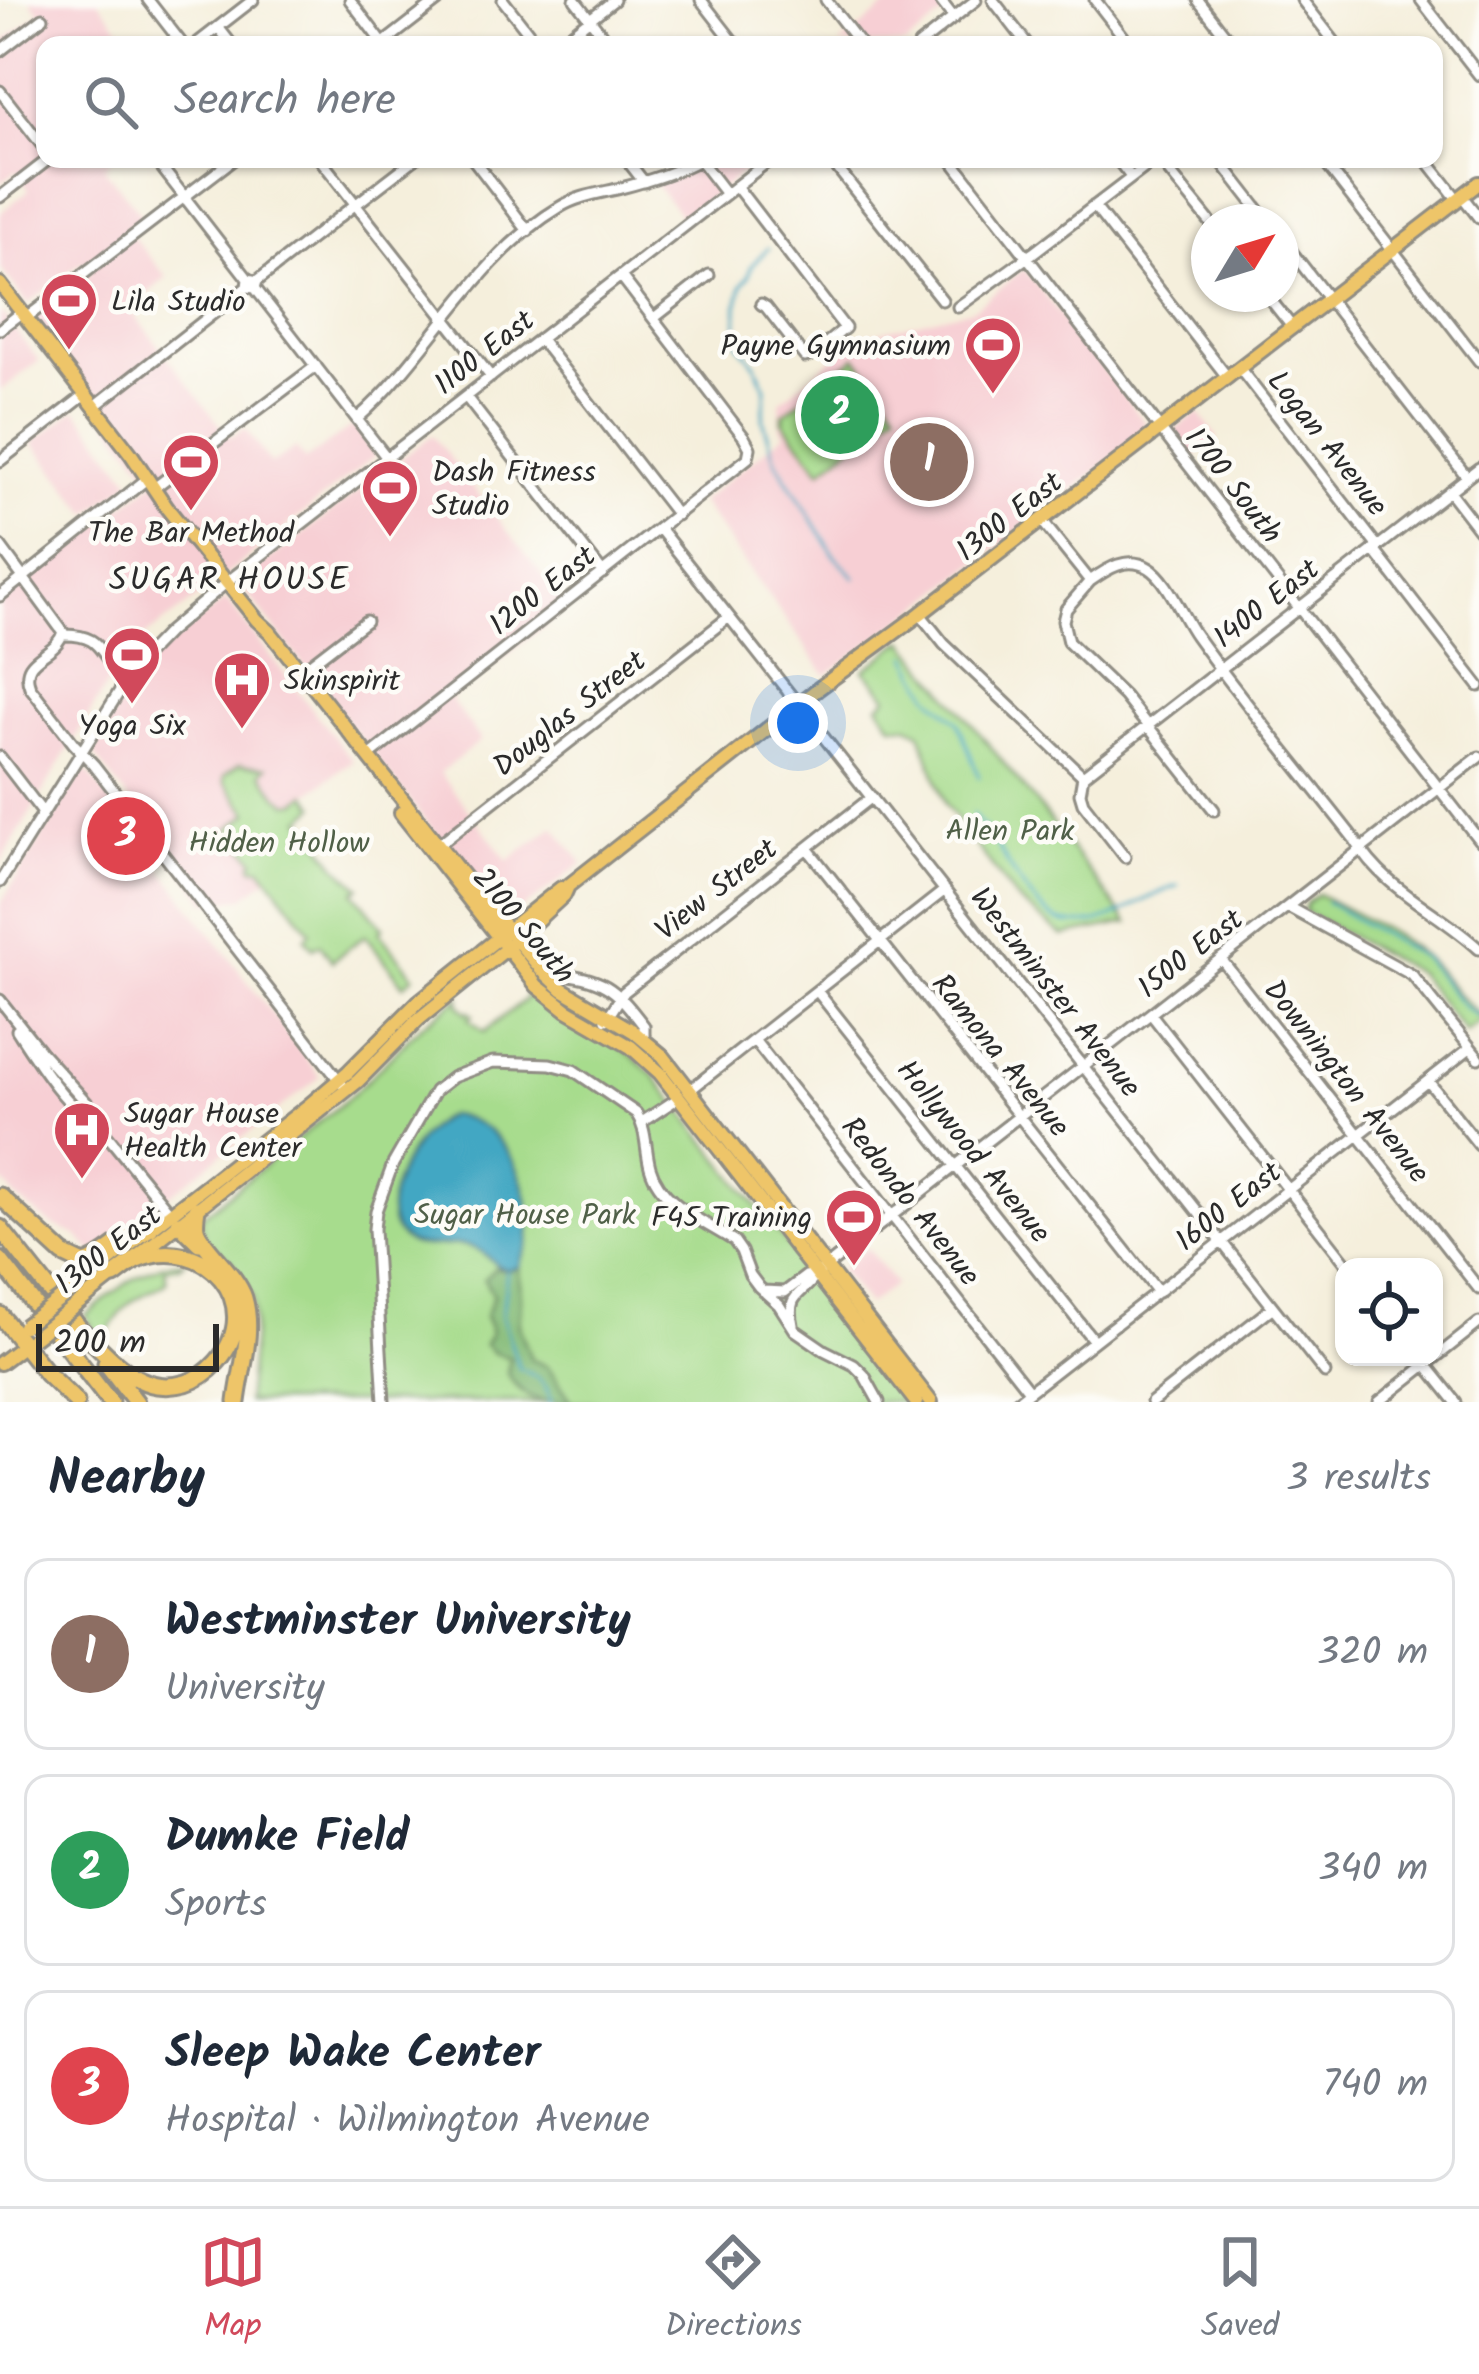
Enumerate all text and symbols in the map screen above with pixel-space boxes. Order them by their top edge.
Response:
search box [36,36,1443,168]
text: Search here [174,66,396,138]
icon: search [78,69,144,135]
north arrow [1191,204,1299,312]
sports icon: Lila Studio [38,270,100,352]
place label: Lila Studio [111,279,246,327]
street label: 1100 East [424,298,546,408]
sports icon: Payne Gymnasium [962,314,1024,396]
place label: Payne Gymnasium [720,323,951,371]
street label: Logan Avenue [1254,361,1399,528]
pin: 2 [801,370,879,460]
pin: 1 [890,417,968,507]
street label: 1700 South [1171,418,1293,555]
sports icon: The Bar Method [160,431,222,513]
place label: Dash Fitness Studio [432,449,596,531]
sports icon: Dash Fitness Studio [359,457,421,539]
street label: 1300 East [946,460,1074,575]
place label: The Bar Method [88,510,295,558]
street label: 1200 East [479,534,608,649]
street label: 1400 East [1204,547,1331,662]
district label: SUGAR HOUSE [109,555,351,608]
sports icon: Yoga Six [101,624,163,706]
street label: Douglas Street [483,639,658,790]
hospital icon: Skinspirit [211,649,273,731]
place label: Skinspirit [284,658,400,706]
your location [768,693,828,753]
place label: Yoga Six [78,703,187,751]
pin: 3 [87,791,165,881]
park label: Allen Park [946,808,1075,856]
park label: Hidden Hollow [189,820,370,868]
street label: View Street [645,827,789,954]
street label: 2100 South [459,857,586,996]
street label: Westminster Avenue [957,877,1152,1109]
street label: 1500 East [1128,897,1255,1012]
street label: Ramona Avenue [918,964,1081,1149]
street label: Downington Avenue [1250,970,1441,1195]
street label: Hollywood Avenue [883,1050,1062,1255]
place label: Sugar House Health Center [124,1091,303,1173]
hospital icon: Sugar House Health Center [51,1099,113,1181]
street label: Redondo Avenue [828,1107,991,1298]
street label: 1600 East [1166,1150,1293,1265]
sports icon: F45 Training [823,1186,885,1268]
park label: Sugar House Park [414,1192,637,1240]
street label: 1300 East [45,1193,173,1308]
place label: F45 Training [651,1195,812,1243]
map controls [1335,1258,1443,1366]
button: locate [1335,1258,1443,1366]
scale bar [36,1318,219,1371]
text: 200 m [54,1318,146,1371]
text: Nearby [48,1440,205,1521]
text: 3 results [1286,1449,1431,1511]
text: Westminster University [165,1587,631,1659]
text: 1 [84,1623,96,1685]
text: 320 m [1317,1623,1428,1685]
text: University [165,1659,325,1721]
text: Dumke Field [165,1803,409,1875]
text: 2 [79,1839,101,1901]
text: 340 m [1318,1839,1428,1901]
text: Sports [165,1875,267,1937]
text: Sleep Wake Center [165,2019,540,2091]
text: 3 [79,2055,101,2117]
text: 740 m [1322,2055,1428,2117]
text: Hospital · Wilmington Avenue [165,2091,650,2153]
tab: Map [200,2229,266,2354]
tab: Directions [665,2229,802,2354]
tab: Saved [1201,2229,1279,2354]

